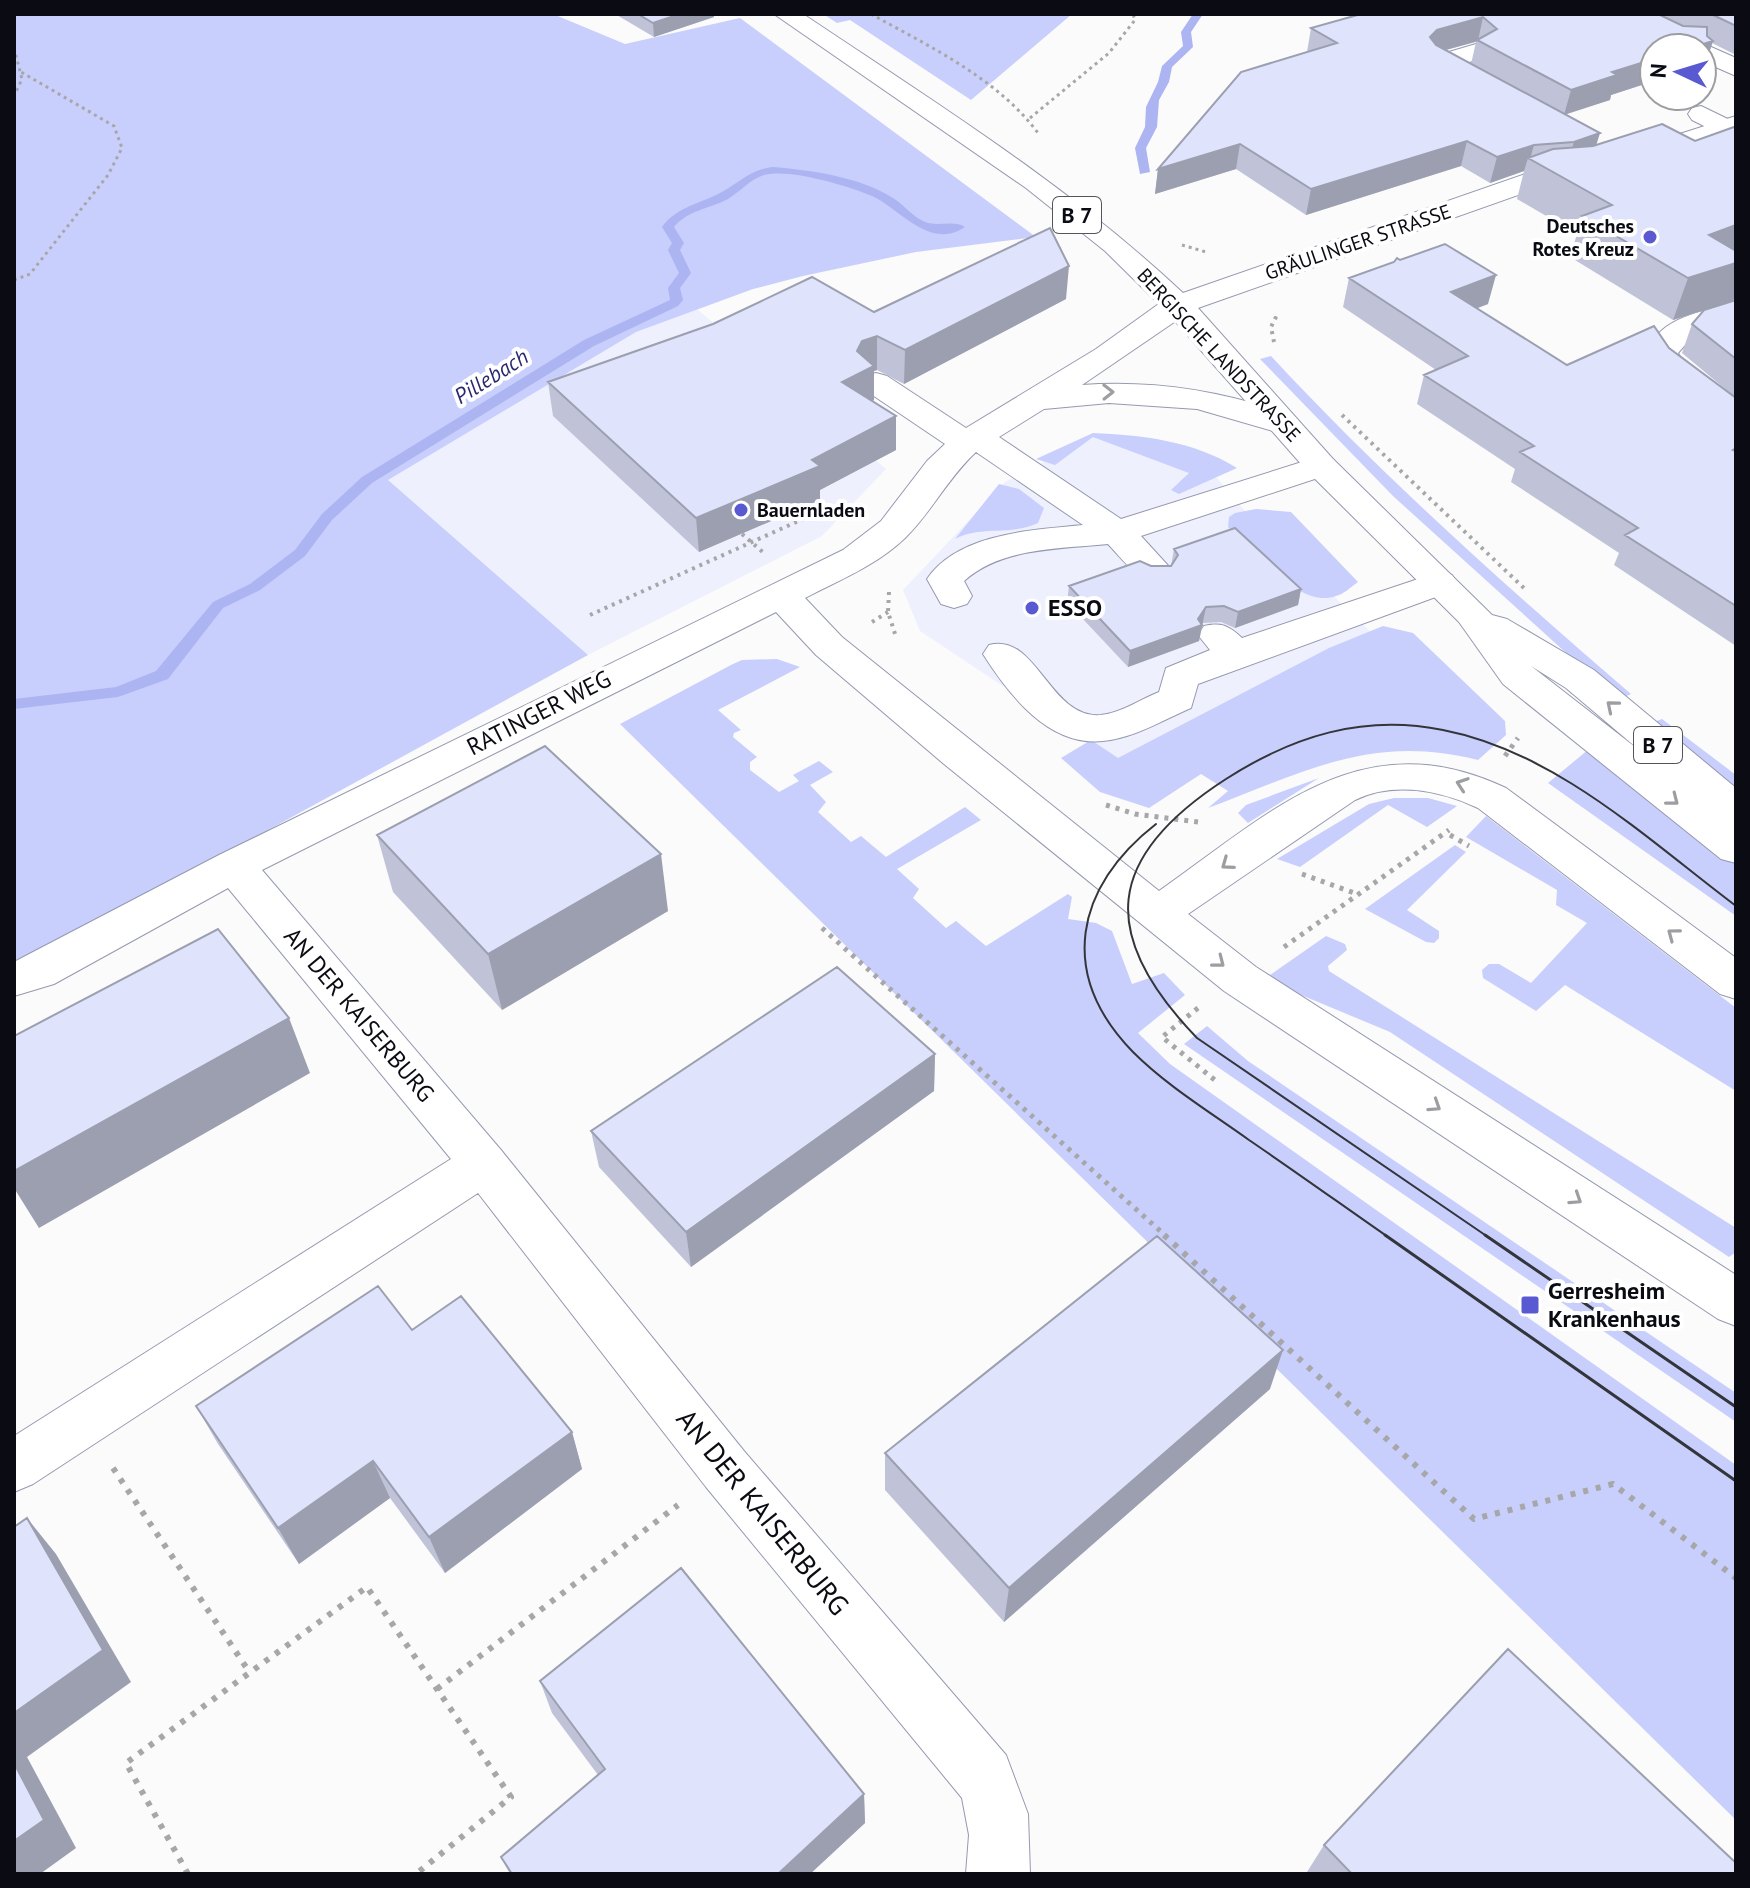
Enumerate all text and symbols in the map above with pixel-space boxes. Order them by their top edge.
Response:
north arrow [1638,32,1718,112]
text: N [1644,62,1673,79]
road number: B 7 [1053,197,1101,233]
street label: GRÄULINGER STRASSE [1262,198,1454,286]
place label: Deutsches Rotes Kreuz [1533,213,1634,262]
marker: Deutsches Rotes Kreuz [1641,228,1659,246]
street label: BERGISCHE LANDSTRASSE [1132,263,1306,447]
water label: Pillebach [449,342,533,410]
one-way arrow [1102,384,1115,401]
place label: Bauernladen [757,497,865,523]
marker: Bauernladen [732,501,750,519]
place label: ESSO [1048,592,1102,623]
marker: ESSO [1023,599,1041,617]
street label: RATINGER WEG [461,663,616,762]
one-way arrow [1607,701,1621,716]
road number: B 7 [1634,727,1682,763]
one-way arrow [1455,778,1469,794]
one-way arrow [1664,791,1679,805]
one-way arrow [1221,854,1235,869]
street label: AN DER KAISERBURG [277,921,441,1108]
one-way arrow [1667,929,1682,943]
one-way arrow [1210,952,1225,966]
one-way arrow [1426,1097,1440,1112]
one-way arrow [1567,1189,1581,1204]
place label: Gerresheim Krankenhaus [1548,1275,1681,1334]
marker: Gerresheim Krankenhaus [1519,1294,1541,1316]
street label: AN DER KAISERBURG [669,1401,858,1622]

